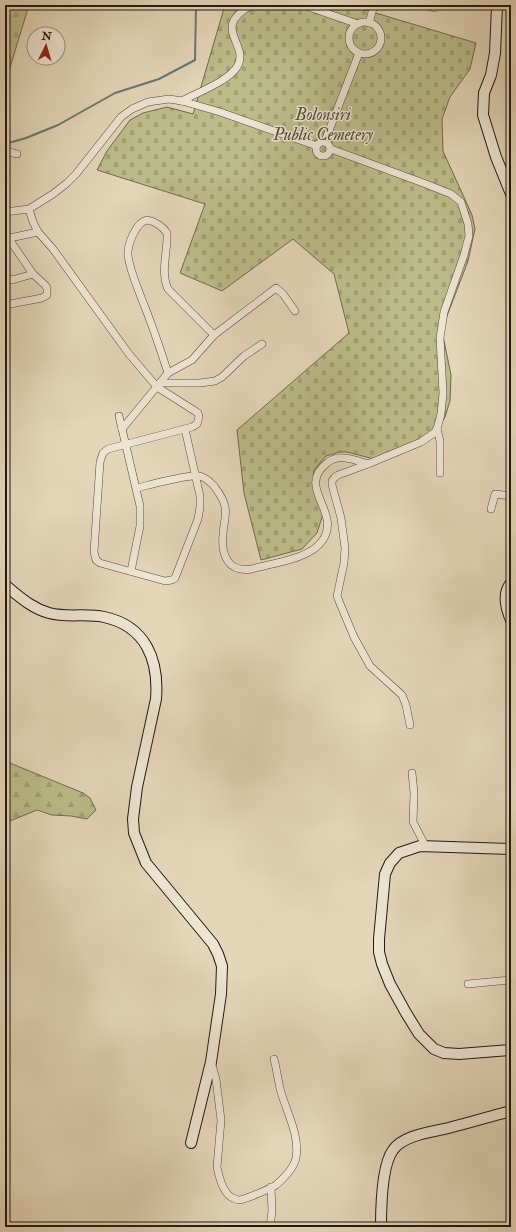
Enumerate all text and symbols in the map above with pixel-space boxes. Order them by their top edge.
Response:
north arrow [26,26,66,66]
text: N [40,30,53,44]
park label: Bolonsiri Public Cemetery [272,104,373,145]

